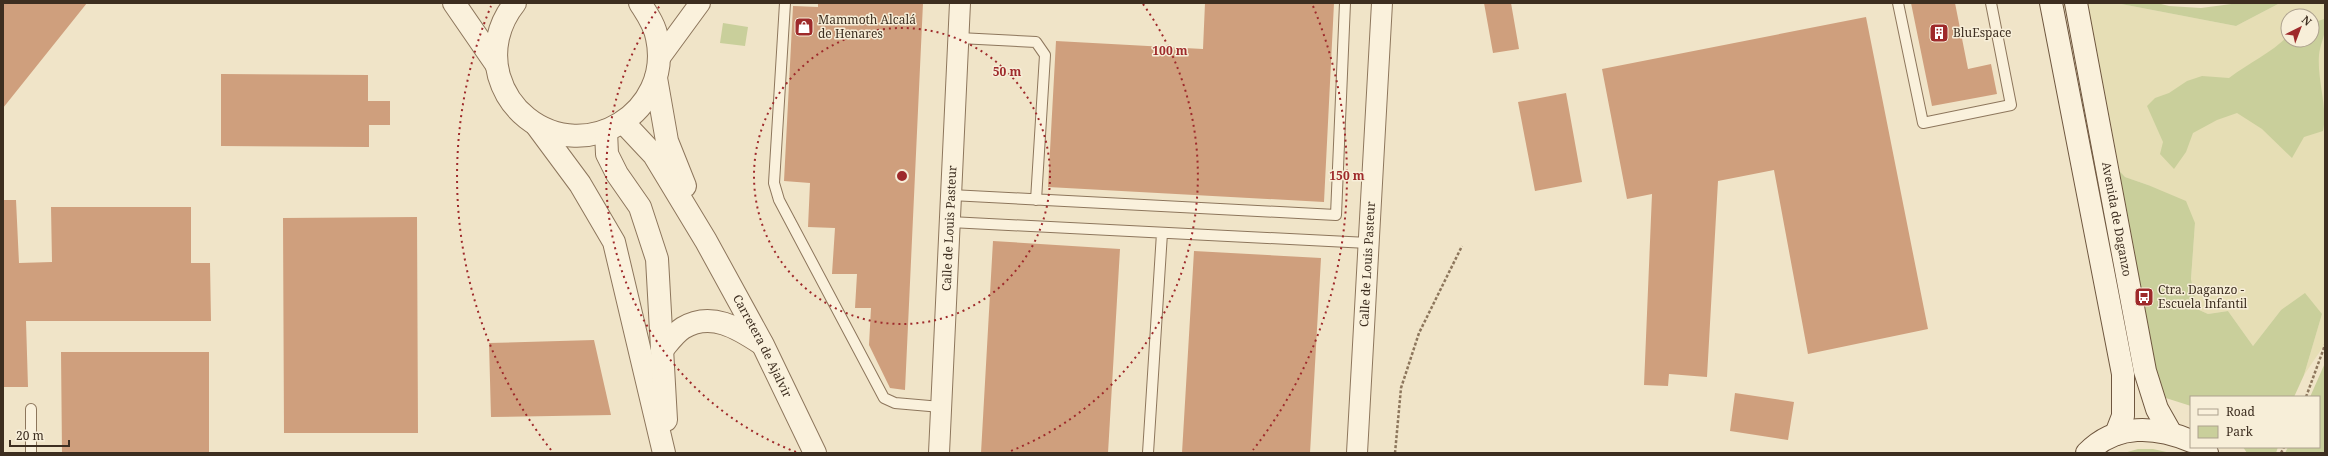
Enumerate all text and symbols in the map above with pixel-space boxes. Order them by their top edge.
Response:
north arrow [2280,8,2320,48]
place label: Mammoth Alcalá de Henares [818,11,916,42]
text: N [2299,12,2316,29]
shop icon: Mammoth Alcalá de Henares [793,16,815,38]
building icon: BluEspace [1928,22,1950,44]
place label: BluEspace [1953,24,2012,41]
text: 100 m [1152,42,1188,59]
text: 50 m [993,63,1021,80]
street label: Avenida de Daganzo [2098,160,2136,278]
street label: Calle de Louis Pasteur [938,165,960,291]
text: 150 m [1329,167,1365,184]
centre of rings [895,169,909,183]
street label: Calle de Louis Pasteur [1355,201,1379,328]
place label: Ctra. Daganzo - Escuela Infantil [2158,281,2248,312]
bus stop icon: Ctra. Daganzo - Escuela Infantil [2133,286,2155,308]
street label: Carretera de Ajalvir [729,291,796,401]
legend [2190,396,2320,448]
text: Road [2226,403,2256,420]
scale bar [10,422,69,448]
text: Park [2226,423,2254,440]
text: 20 m [16,427,44,444]

